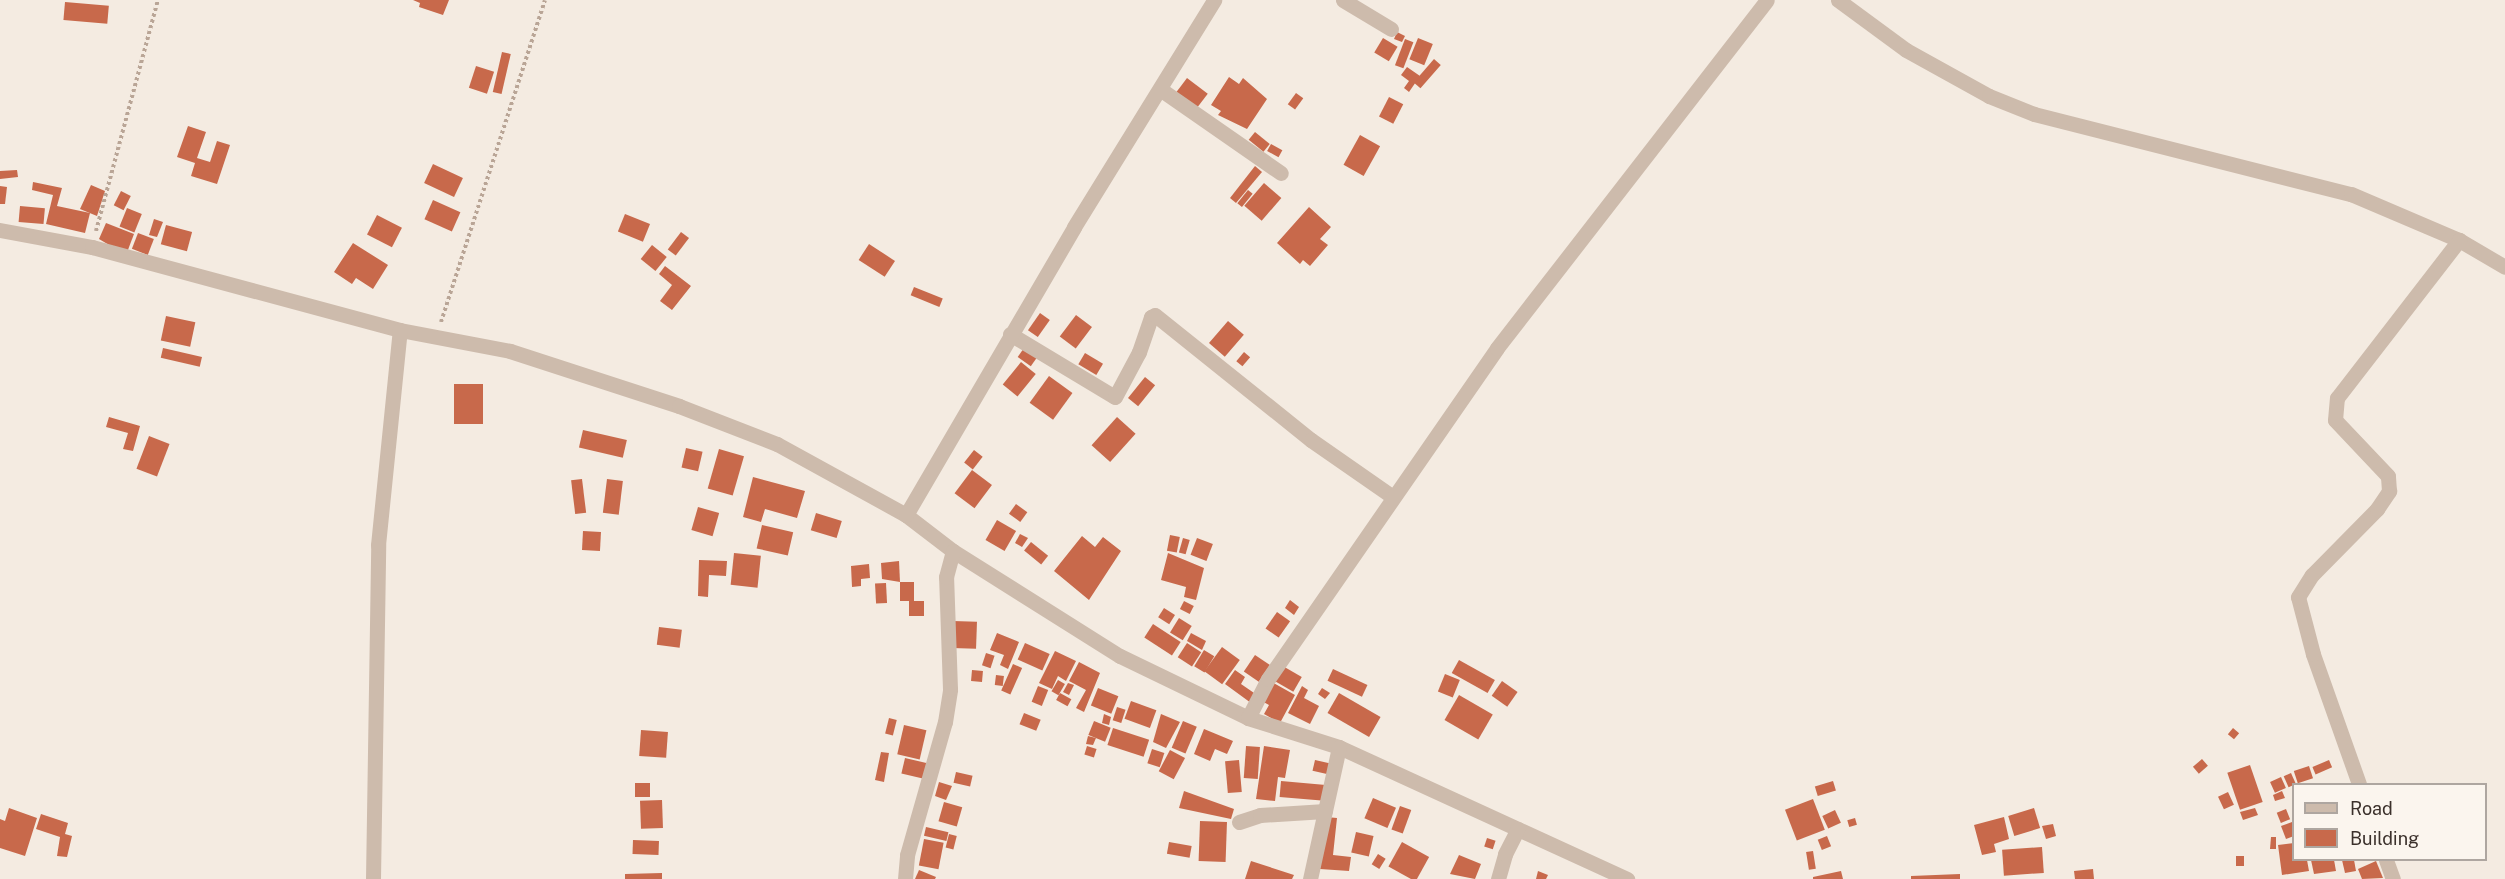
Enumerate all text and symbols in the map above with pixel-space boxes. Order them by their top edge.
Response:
legend [2292,783,2487,861]
text: Road [2350,798,2393,819]
text: Building [2350,828,2419,849]

